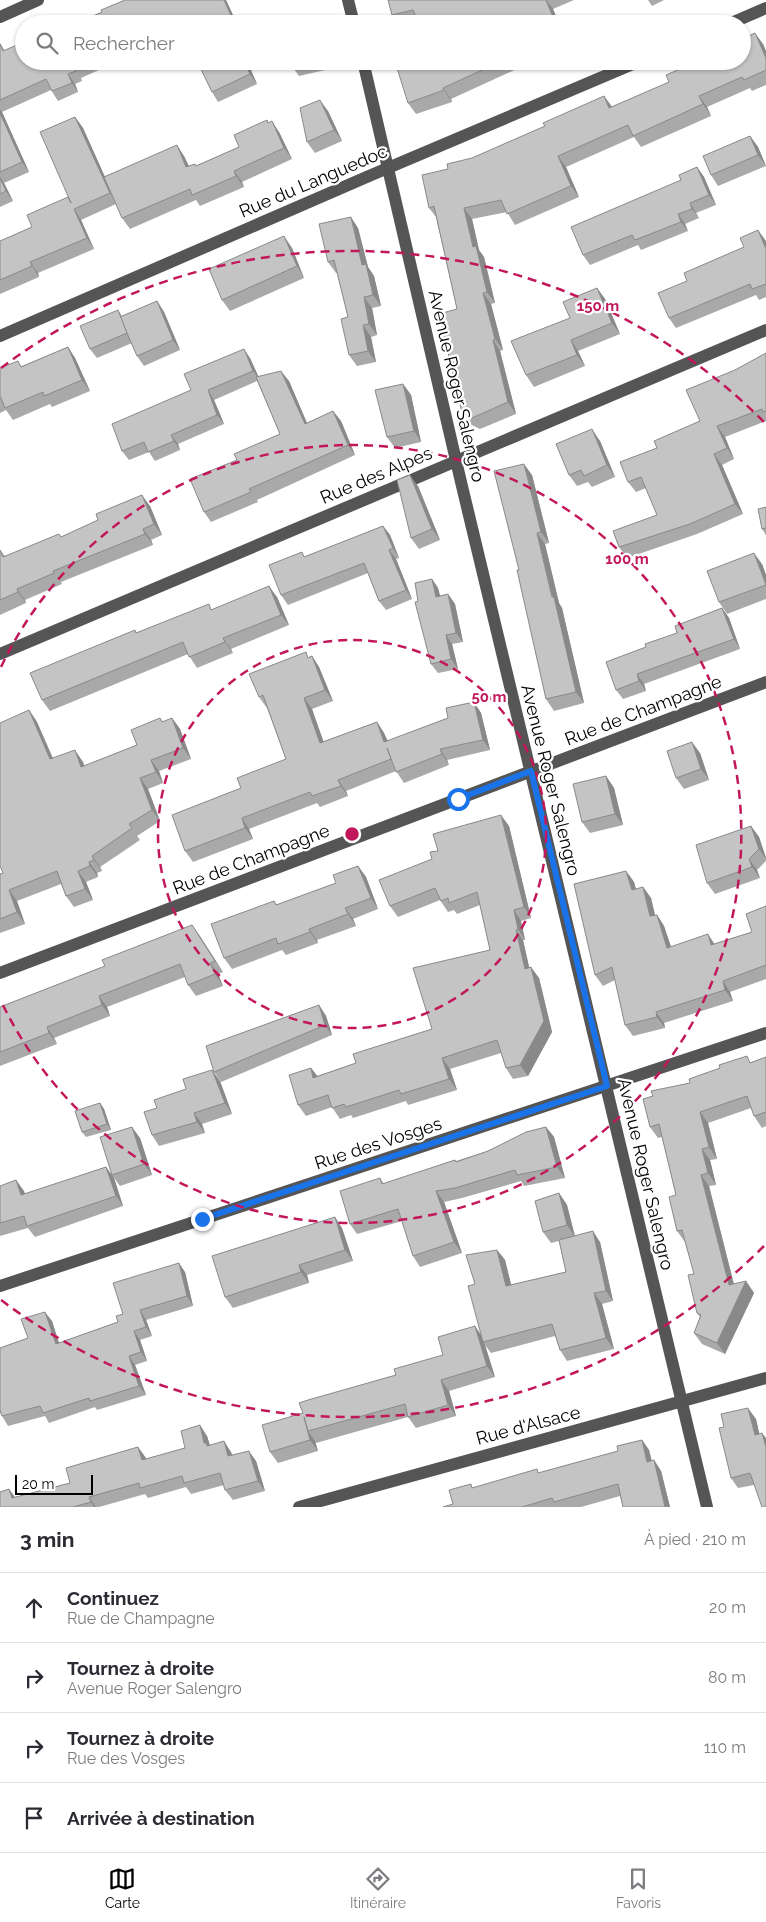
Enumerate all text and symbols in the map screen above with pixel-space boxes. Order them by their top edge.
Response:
search box [15,15,751,70]
icon: search [33,29,61,57]
text: Rechercher [73,32,175,54]
street label: Rue du Languedoc [236,140,390,222]
street label: Avenue Roger Salengro [425,288,489,484]
text: 150 m [577,297,619,315]
street label: Rue des Alpes [317,442,435,508]
text: 100 m [605,550,649,568]
street label: Rue de Champagne [562,670,725,750]
street label: Avenue Roger Salengro [517,682,585,878]
text: 50 m [471,688,507,706]
route start [447,788,470,811]
street label: Rue de Champagne [170,819,333,899]
centre of rings [343,825,361,843]
street label: Avenue Roger Salengro [614,1076,678,1272]
street label: Rue des Vosges [312,1112,445,1173]
route end [191,1208,214,1231]
street label: Rue d'Alsace [474,1401,583,1449]
scale bar [15,1472,92,1495]
text: 20 m [22,1476,54,1492]
text: 3 min [20,1527,74,1552]
text: À pied · 210 m [644,1530,746,1549]
text: Continuez [67,1587,159,1609]
icon: ahead [20,1594,48,1622]
text: 20 m [709,1598,746,1617]
text: Rue de Champagne [67,1609,215,1628]
text: Tournez à droite [67,1657,214,1679]
icon: right [20,1664,48,1692]
text: 80 m [708,1668,746,1687]
text: Avenue Roger Salengro [67,1679,242,1698]
text: Tournez à droite [67,1727,214,1749]
icon: right [20,1734,48,1762]
text: 110 m [704,1738,746,1757]
text: Rue des Vosges [67,1749,185,1768]
icon: arrive [20,1804,48,1832]
text: Arrivée à destination [67,1807,255,1829]
tab: Carte [105,1865,140,1911]
tab: Itinéraire [350,1865,406,1911]
tab: Favoris [616,1865,661,1911]

